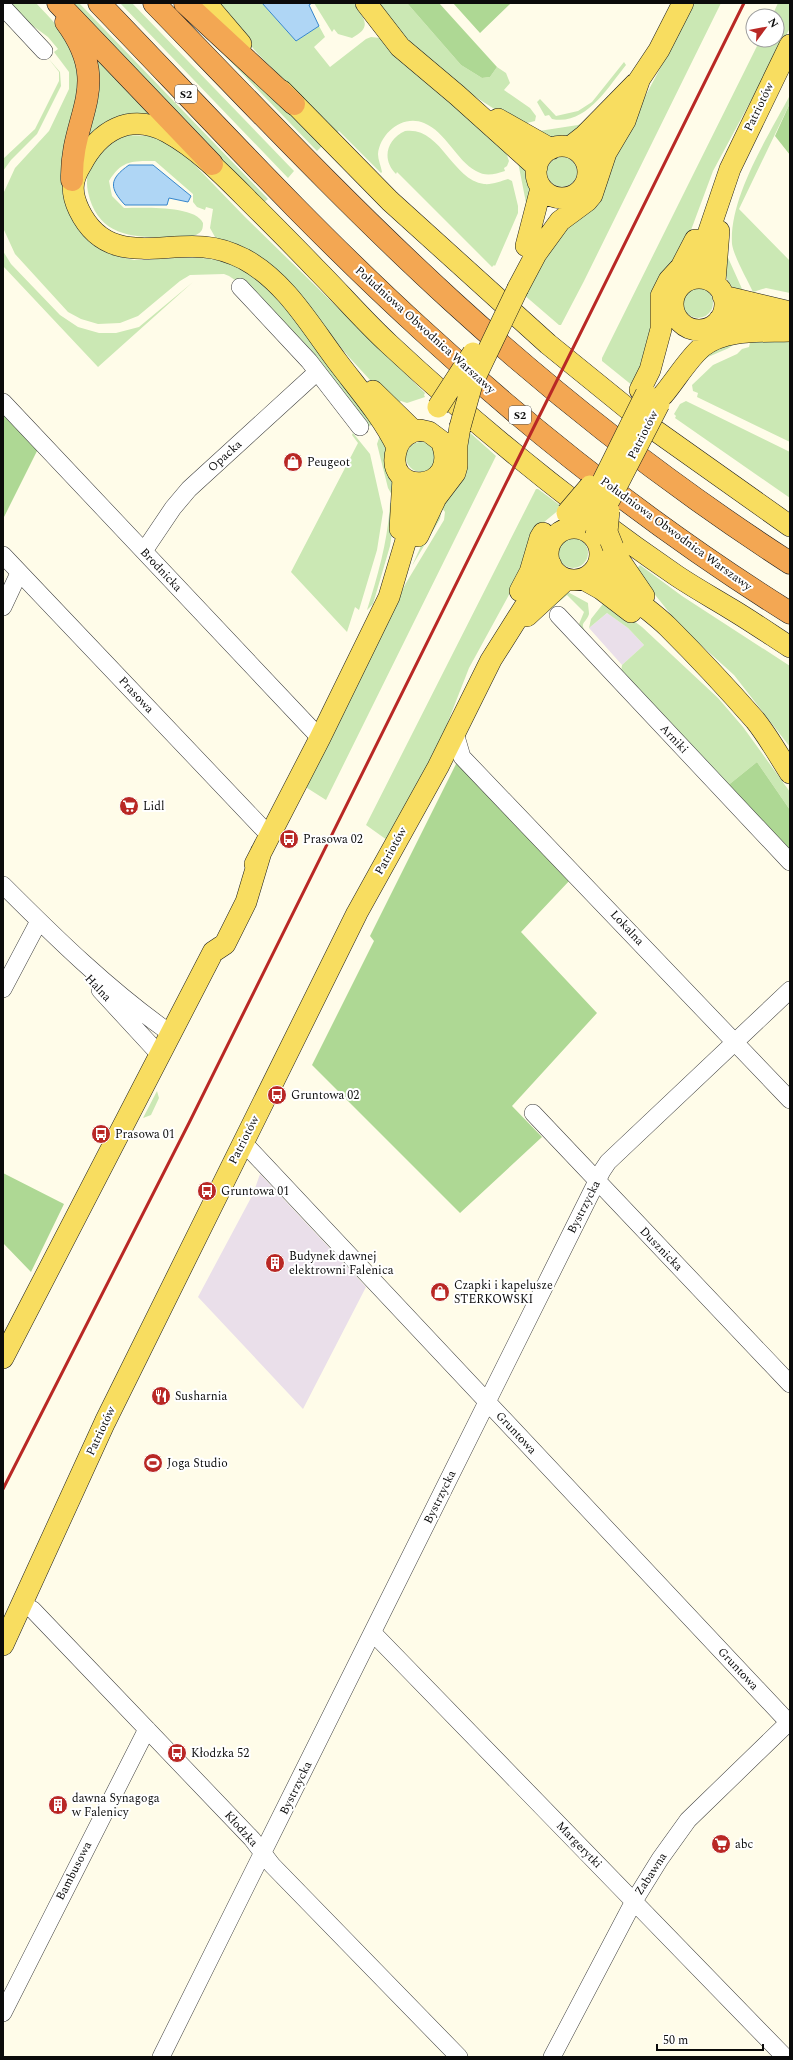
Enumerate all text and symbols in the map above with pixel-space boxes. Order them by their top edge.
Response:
north arrow [745,8,785,48]
text: N [763,15,783,31]
street label: Patriotów [739,78,779,135]
road number: S2 [175,85,197,103]
street label: Południowa Obwodnica Warszawy [350,262,500,399]
road number: S2 [509,406,531,424]
street label: Patriotów [623,406,664,463]
street label: Opacka [204,435,247,477]
shop icon: Peugeot [282,451,304,473]
place label: Peugeot [307,453,350,472]
street label: Południowa Obwodnica Warszawy [596,472,757,596]
street label: Brodnicka [135,544,187,597]
street label: Prasowa [114,672,158,718]
street label: Arniki [655,720,693,758]
supermarket icon: Lidl [118,795,140,817]
place label: Lidl [143,797,165,816]
street label: Patriotów [370,823,412,879]
bus stop icon: Prasowa 02 [278,828,300,850]
place label: Prasowa 02 [303,830,363,849]
street label: Lokalna [605,906,649,950]
street label: Halna [80,970,116,1006]
bus stop icon: Gruntowa 02 [266,1084,288,1106]
place label: Gruntowa 02 [291,1086,359,1105]
street label: Patriotów [224,1111,265,1168]
bus stop icon: Prasowa 01 [90,1123,112,1145]
place label: Prasowa 01 [115,1125,175,1144]
street label: Bystrzycka [562,1177,606,1237]
bus stop icon: Gruntowa 01 [196,1180,218,1202]
place label: Gruntowa 01 [221,1182,289,1201]
street label: Dusznicka [635,1222,687,1276]
place label: Budynek dawnej elektrowni Falenica [289,1247,394,1280]
building icon: Budynek dawnej elektrowni Falenica [264,1252,286,1274]
place label: Czapki i kapelusze STERKOWSKI [454,1276,553,1309]
shop icon: Czapki i kapelusze STERKOWSKI [429,1281,451,1303]
restaurant icon: Susharnia [150,1385,172,1407]
place label: Susharnia [175,1387,228,1406]
street label: Patriotów [81,1402,121,1459]
street label: Gruntowa [491,1407,541,1459]
sports icon: Joga Studio [142,1452,164,1474]
place label: Joga Studio [167,1454,228,1473]
street label: Bystrzycka [419,1467,461,1527]
street label: Gruntowa [713,1643,763,1695]
bus stop icon: Kłodzka 52 [166,1742,188,1764]
place label: Kłodzka 52 [191,1744,249,1763]
street label: Bystrzycka [275,1758,317,1818]
place label: dawna Synagoga w Falenicy [71,1789,160,1822]
building icon: dawna Synagoga w Falenicy [47,1794,69,1816]
street label: Kłodzka [219,1807,263,1852]
street label: Margerytki [552,1817,607,1873]
supermarket icon: abc [710,1833,732,1855]
place label: abc [735,1835,754,1854]
street label: Bambusowa [51,1838,97,1904]
street label: Zabawna [630,1849,672,1899]
scale bar [657,2026,763,2052]
text: 50 m [663,2031,688,2050]

